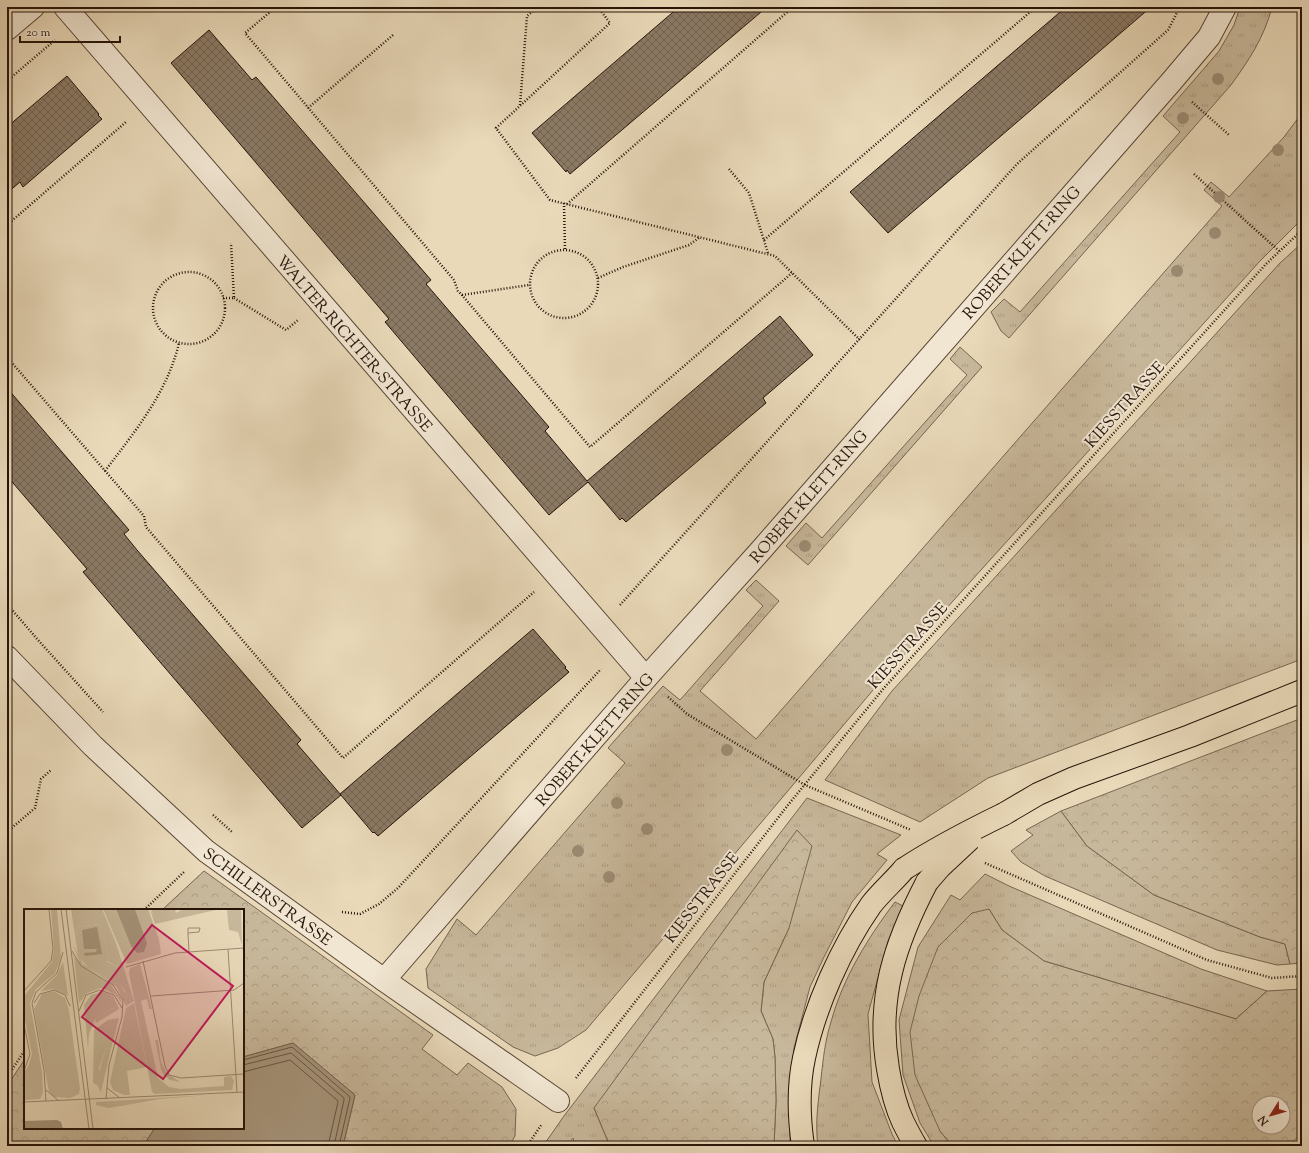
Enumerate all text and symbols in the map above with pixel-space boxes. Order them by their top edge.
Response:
scale bar [20,18,120,44]
text: 20 m [26,24,51,42]
street label: ROBERT-KLETT-RING [959,182,1087,325]
street label: WALTER-RICHTER-STRASSE [270,251,437,438]
street label: KIESSTRASSE [1081,357,1171,454]
street label: ROBERT-KLETT-RING [746,426,874,569]
street label: KIESSTRASSE [864,598,954,695]
street label: ROBERT-KLETT-RING [532,669,660,812]
street label: SCHILLERSTRASSE [197,843,336,953]
street label: KIESSTRASSE [660,848,746,949]
inset map [24,909,244,1129]
north arrow [1251,1095,1291,1135]
text: N [1255,1112,1273,1130]

